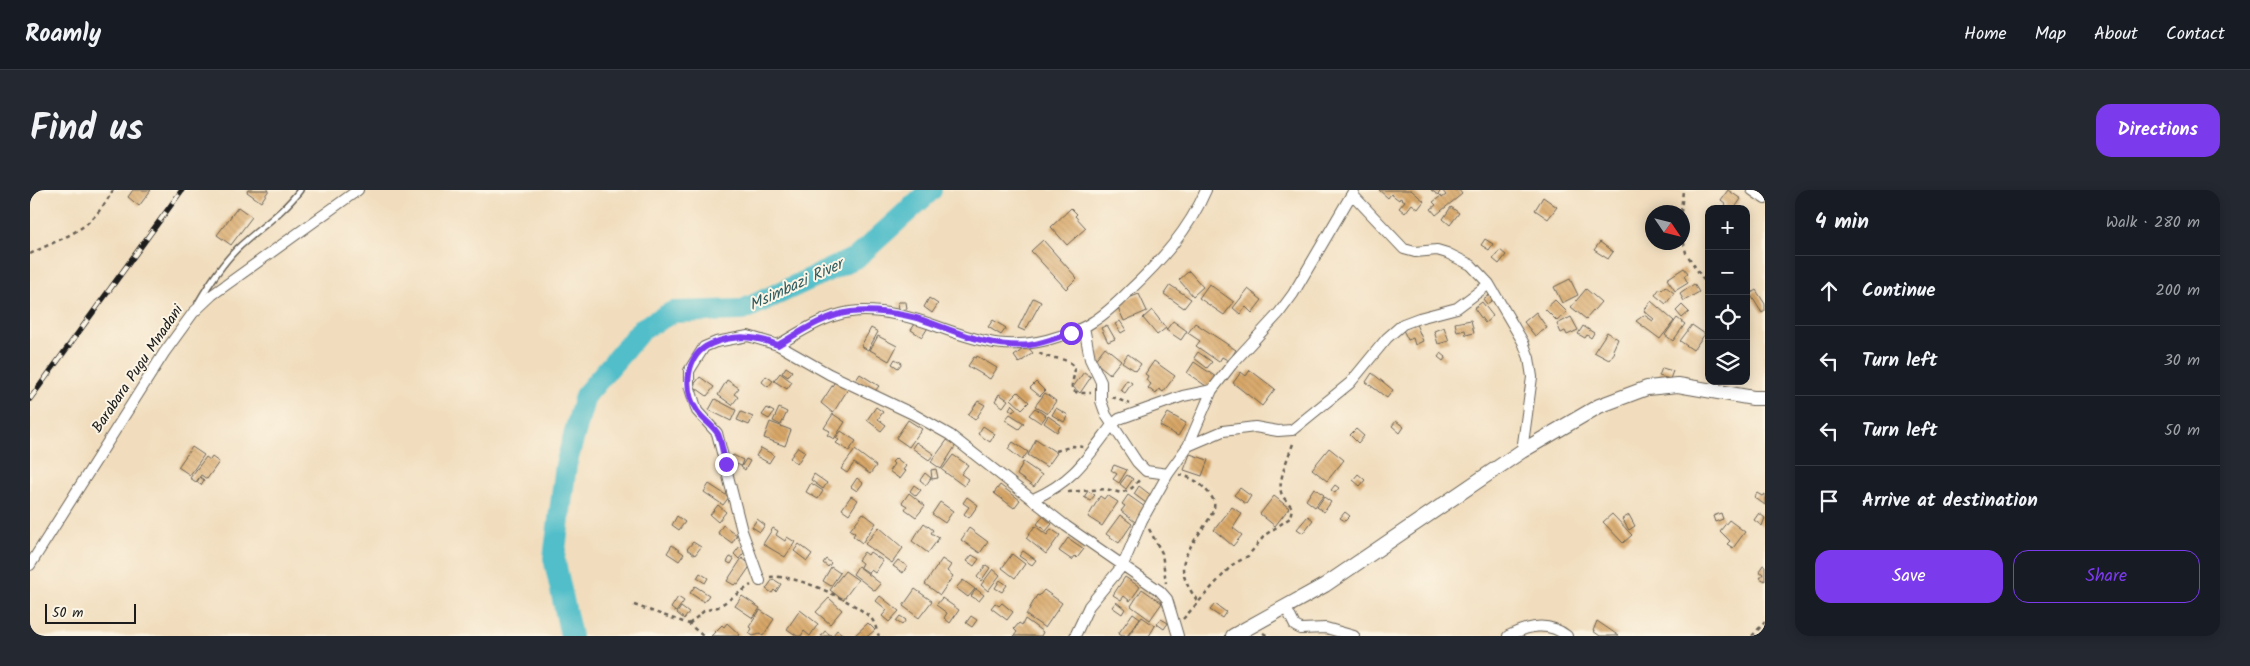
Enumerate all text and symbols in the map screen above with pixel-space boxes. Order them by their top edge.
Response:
text: Roamly [25,15,101,54]
text: Home [1964,20,2007,49]
text: Map [2035,20,2066,49]
text: About [2094,20,2138,49]
text: Contact [2166,20,2225,49]
text: Find us [30,102,143,158]
button: Directions [2096,104,2220,157]
north arrow [1645,205,1690,250]
map controls [1705,205,1750,385]
button: + [1705,205,1750,250]
text: 4 min [1815,206,1869,239]
text: Walk · 280 m [2106,210,2200,235]
button: − [1705,250,1750,295]
water label: Msimbazi River [745,251,851,318]
text: Continue [1862,276,1935,306]
icon: ahead [1815,277,1843,305]
text: 200 m [2156,278,2200,303]
button: locate [1705,295,1750,340]
street label: Barabara Pugu Mnadani [86,299,191,438]
route start [1060,322,1083,345]
button: layers [1705,340,1750,385]
text: Turn left [1862,346,1937,376]
icon: left [1815,347,1843,375]
text: 30 m [2164,348,2200,373]
text: Turn left [1862,416,1937,446]
icon: left [1815,417,1843,445]
text: 50 m [2164,418,2200,443]
route end [715,453,738,476]
text: Arrive at destination [1862,486,2038,516]
icon: arrive [1815,487,1843,515]
button: Save [1815,550,2003,603]
button: Share [2013,550,2200,603]
scale bar [45,601,136,624]
text: 50 m [52,602,83,624]

